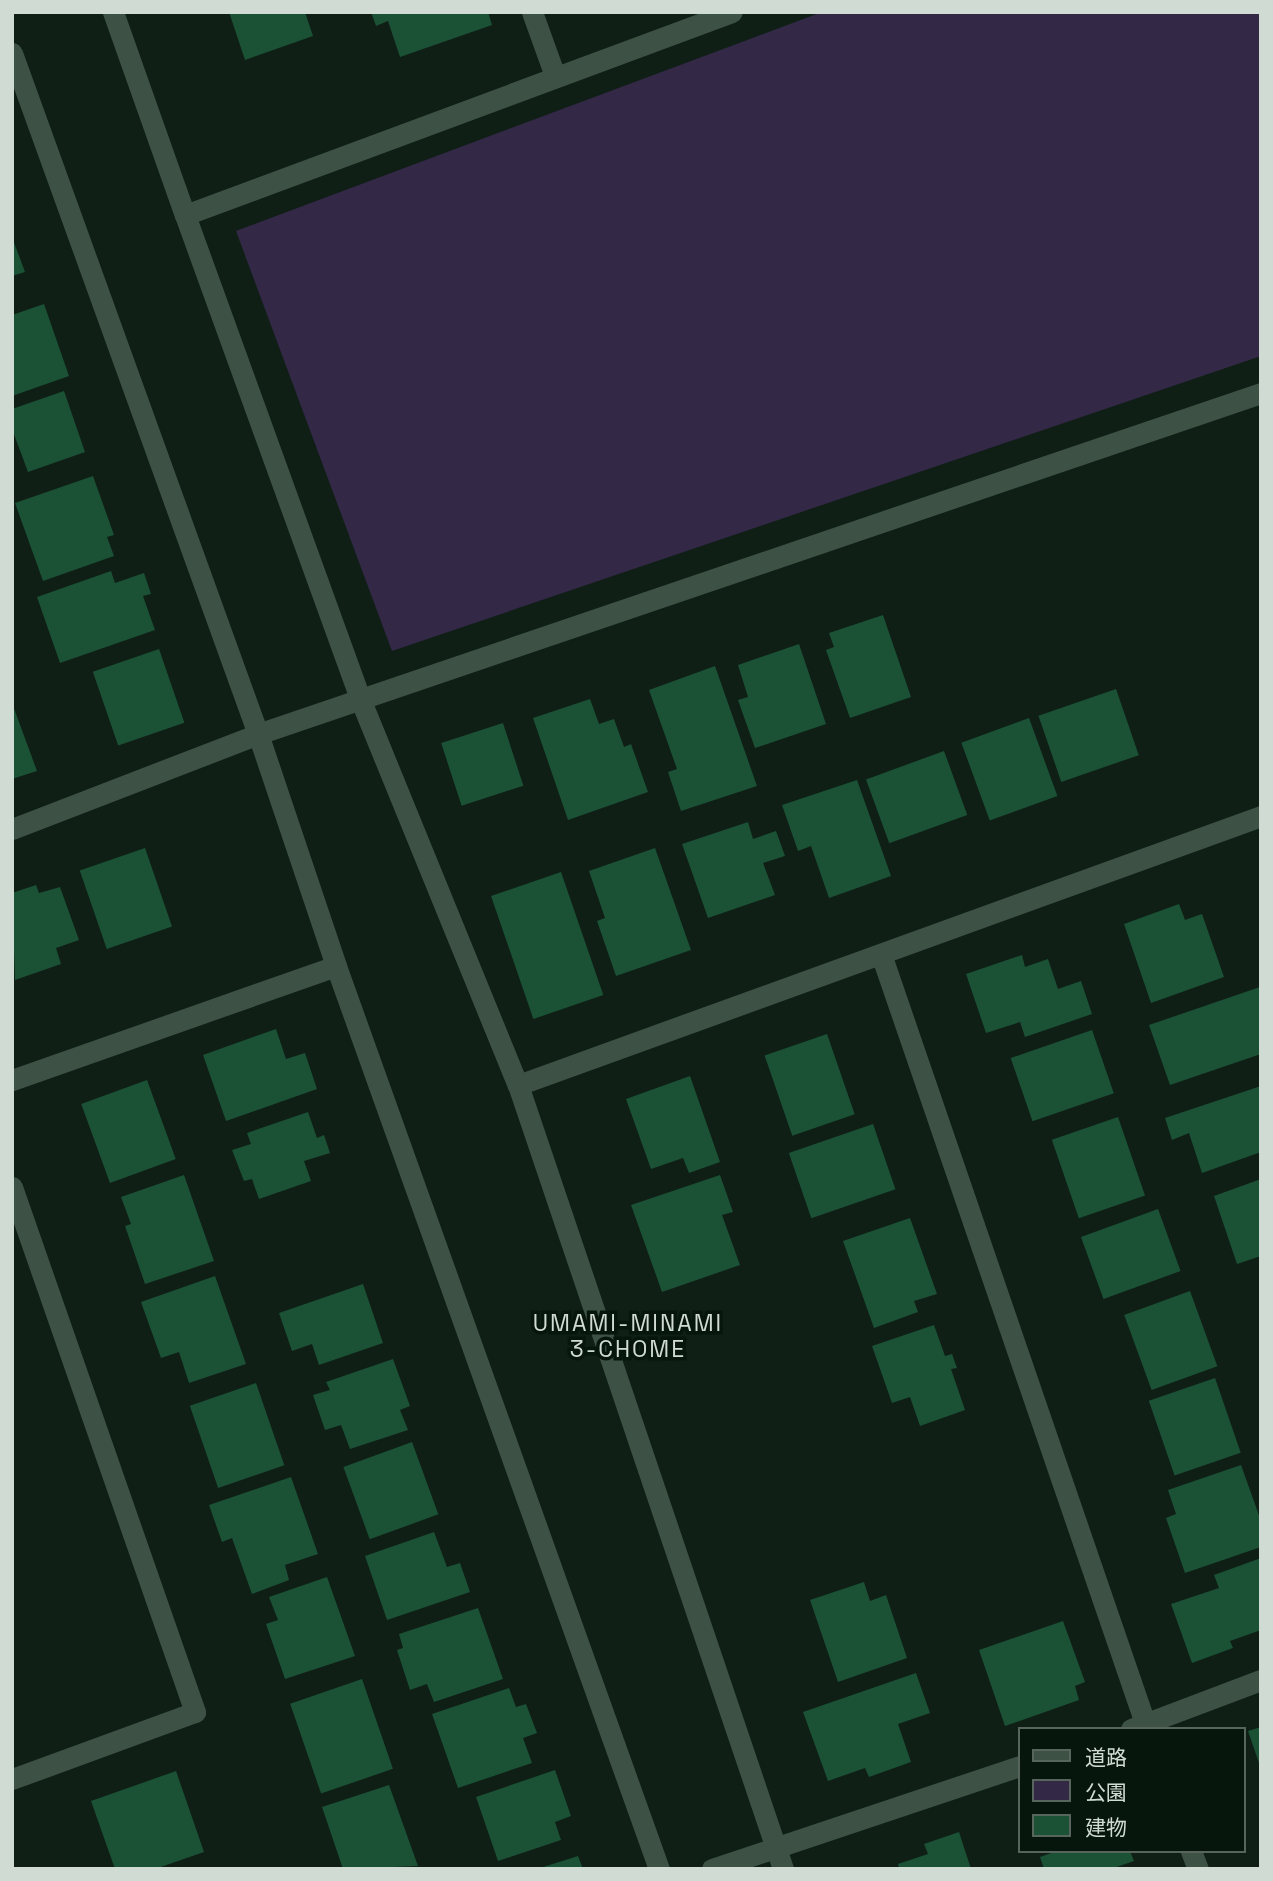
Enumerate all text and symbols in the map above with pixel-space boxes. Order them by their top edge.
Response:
district label: UMAMI-MINAMI 3-CHOME [534,1309,722,1363]
legend [1018,1727,1245,1853]
text: 道路 [1085,1744,1127,1771]
text: 公園 [1085,1779,1127,1806]
text: 建物 [1085,1814,1127,1841]

